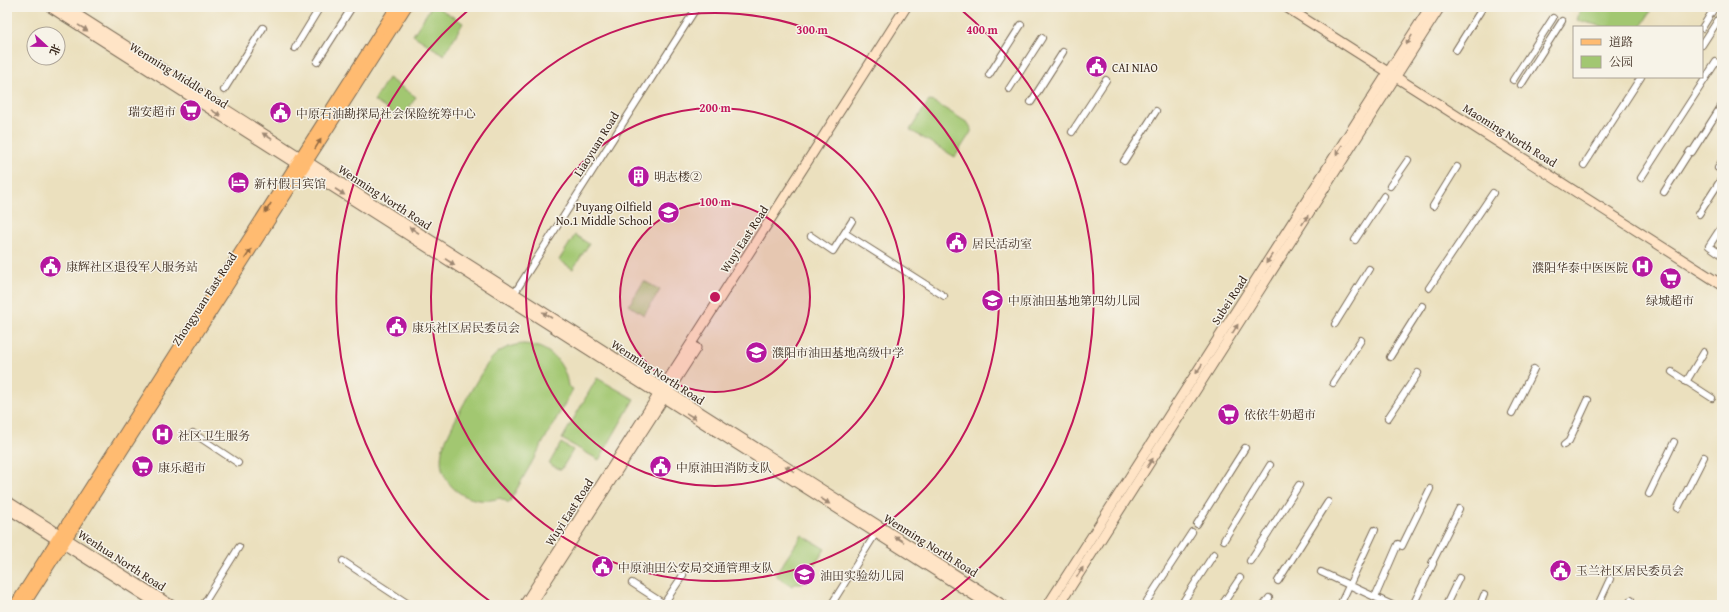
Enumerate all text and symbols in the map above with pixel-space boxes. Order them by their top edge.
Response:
text: 300 m [796,21,829,38]
text: 400 m [966,21,999,38]
one-way arrow [78,24,88,32]
north arrow [26,26,66,66]
legend [1573,26,1703,78]
text: 道路 [1609,33,1633,50]
one-way arrow [1405,34,1412,46]
street label: Wenming Middle Road [126,38,232,113]
text: 北 [46,42,65,58]
text: 公园 [1609,53,1633,70]
public building icon: CAI NIAO [1083,54,1109,80]
place label: CAI NIAO [1112,59,1158,76]
supermarket icon: 瑞安超市 [178,98,204,124]
text: 200 m [699,99,732,116]
street label: Maoming North Road [1460,99,1561,171]
public building icon: 中原石油勘探局社会保险统筹中心 [268,100,294,126]
place label: 瑞安超市 [128,103,176,120]
place label: 中原石油勘探局社会保险统筹中心 [296,105,476,122]
street label: Liaoyuan Road [569,108,623,180]
one-way arrow [210,109,222,116]
one-way arrow [262,132,273,139]
one-way arrow [315,138,322,150]
one-way arrow [1336,144,1343,156]
street label: Wenming North Road [335,160,436,234]
building icon: 明志楼② [625,163,651,189]
place label: 明志楼② [654,168,702,185]
hotel icon: 新村假日宾馆 [226,170,252,196]
place label: 新村假日宾馆 [254,175,326,192]
one-way arrow [335,188,346,196]
text: 100 m [699,193,732,210]
place label: Puyang Oilfield No.1 Middle School [556,198,653,229]
school or university icon: Puyang Oilfield No.1 Middle School [655,200,681,226]
one-way arrow [264,202,271,214]
street label: Wuyi East Road [716,202,772,276]
one-way arrow [1301,215,1309,225]
one-way arrow [408,226,420,233]
public building icon: 居民活动室 [943,230,969,256]
place label: 居民活动室 [972,235,1032,252]
one-way arrow [244,248,252,259]
street label: Zhongyuan East Road [167,249,241,349]
public building icon: 康辉社区退役军人服务站 [37,253,63,279]
one-way arrow [1265,254,1273,264]
hospital icon: 濮阳华泰中医医院 [1630,254,1656,280]
place label: 康辉社区退役军人服务站 [66,258,198,275]
one-way arrow [445,258,455,266]
place label: 濮阳华泰中医医院 [1532,259,1628,276]
supermarket icon: 绿城超市 [1657,266,1683,292]
street label: Subei Road [1207,272,1252,328]
school or university icon: 中原油田基地第四幼儿园 [980,287,1006,313]
centre of rings [708,290,722,304]
place label: 中原油田基地第四幼儿园 [1008,292,1140,309]
place label: 绿城超市 [1646,292,1694,309]
one-way arrow [542,311,552,319]
public building icon: 康乐社区居民委员会 [383,314,409,340]
place label: 康乐社区居民委员会 [412,319,520,336]
one-way arrow [1231,324,1239,334]
street label: Wenming North Road [608,335,709,409]
school or university icon: 濮阳市油田基地高级中学 [744,339,770,365]
place label: 濮阳市油田基地高级中学 [772,344,904,361]
one-way arrow [1195,364,1203,374]
supermarket icon: 依依牛奶超市 [1216,401,1242,427]
place label: 依依牛奶超市 [1244,406,1316,423]
one-way arrow [685,413,697,420]
hospital icon: 社区卫生服务 [149,422,175,448]
place label: 社区卫生服务 [178,427,250,444]
supermarket icon: 康乐超市 [130,454,156,480]
public building icon: 中原油田消防支队 [648,454,674,480]
one-way arrow [1146,457,1154,468]
place label: 康乐超市 [158,459,206,476]
place label: 中原油田消防支队 [676,459,772,476]
one-way arrow [784,466,796,473]
street label: Wuyi East Road [541,475,597,549]
one-way arrow [819,497,831,504]
street label: Wenming North Road [881,509,982,581]
street label: Wenhua North Road [75,525,170,595]
one-way arrow [894,535,905,543]
public building icon: 中原油田公安局交通管理支队 [590,554,616,580]
public building icon: 玉兰社区居民委员会 [1547,557,1573,583]
place label: 中原油田公安局交通管理支队 [618,559,774,576]
school or university icon: 油田实验幼儿园 [791,562,817,588]
place label: 玉兰社区居民委员会 [1576,562,1684,579]
place label: 油田实验幼儿园 [820,567,904,584]
one-way arrow [1076,567,1084,577]

